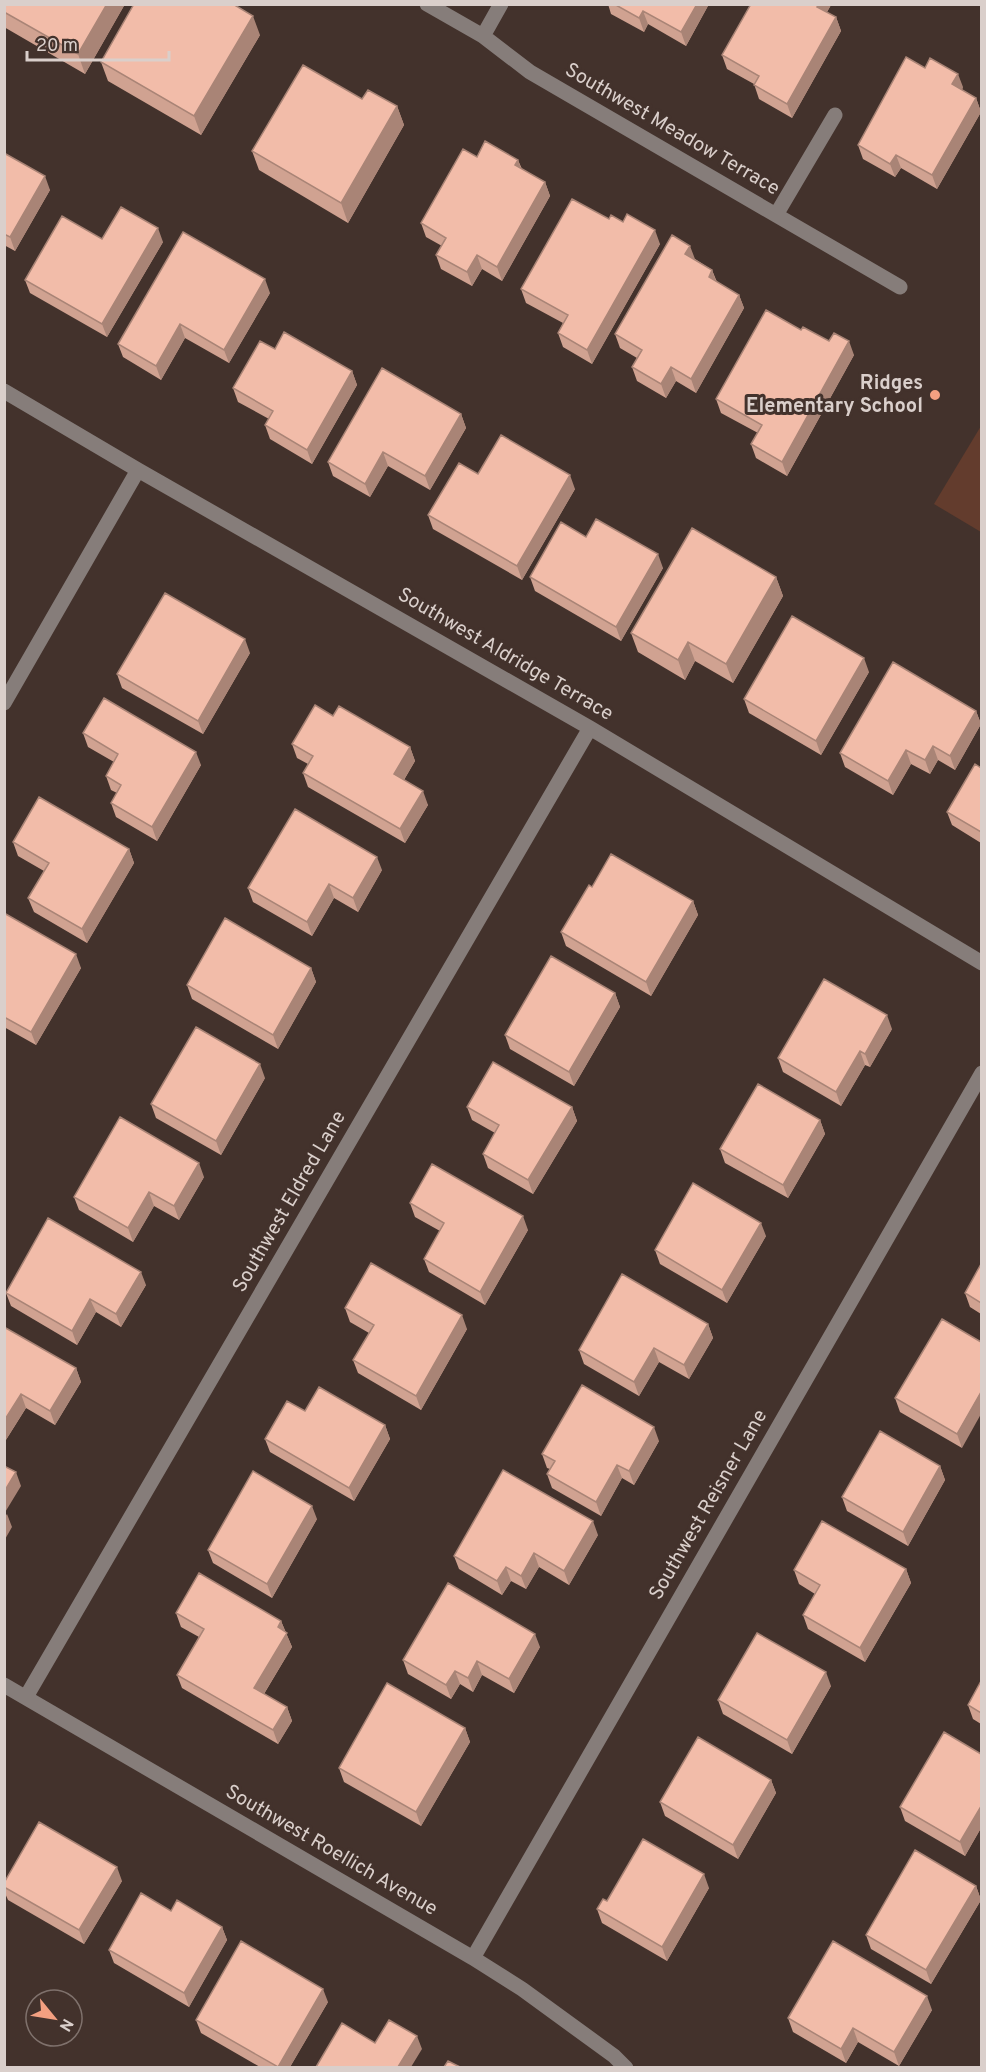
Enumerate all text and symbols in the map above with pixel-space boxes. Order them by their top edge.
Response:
scale bar [27,24,170,62]
text: 20 m [36,35,78,58]
street label: Southwest Meadow Terrace [560,58,784,202]
place label: Ridges Elementary School [746,371,923,420]
marker: Ridges Elementary School [928,388,942,402]
street label: Southwest Aldridge Terrace [392,582,618,728]
street label: Southwest Eldred Lane [227,1107,353,1297]
street label: Southwest Reisner Lane [644,1405,774,1605]
street label: Southwest Roellich Avenue [220,1779,442,1923]
north arrow [24,1988,84,2048]
text: N [54,2015,77,2034]

